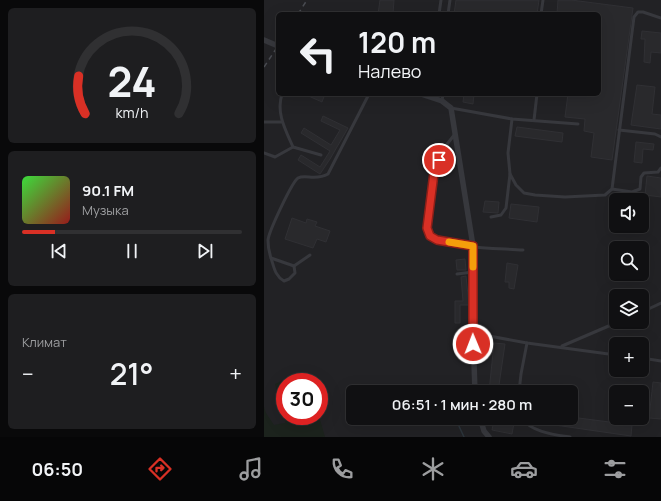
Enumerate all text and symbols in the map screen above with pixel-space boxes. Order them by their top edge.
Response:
text: 120 m [358,23,436,61]
icon: left [292,28,344,80]
text: 24 [107,52,157,108]
text: Налево [358,59,422,83]
text: km/h [115,102,149,121]
pin [422,143,456,177]
icon: arrive [428,149,450,171]
text: 90.1 FM [82,180,134,201]
map controls [609,193,649,425]
button: sound [609,193,649,233]
text: Музыка [82,201,129,219]
icon: previous [48,240,70,262]
icon: pause [121,240,143,262]
icon: next [194,240,216,262]
button: search [609,241,649,281]
button: layers [609,289,649,329]
position arrow [452,323,494,365]
text: Климат [22,333,67,351]
button: + [609,337,649,377]
text: 21° [110,353,153,394]
text: − [22,359,34,389]
text: + [229,359,242,389]
speed limit sign: 30 [276,373,328,425]
button: − [609,385,649,425]
text: 06:51 · 1 мин · 280 m [392,394,532,415]
icon: directions [146,455,174,483]
icon: music [237,455,265,483]
icon: phone [328,455,356,483]
icon: climate [419,455,447,483]
icon: car [510,455,538,483]
icon: filters [601,455,629,483]
text: 06:50 [32,457,83,481]

